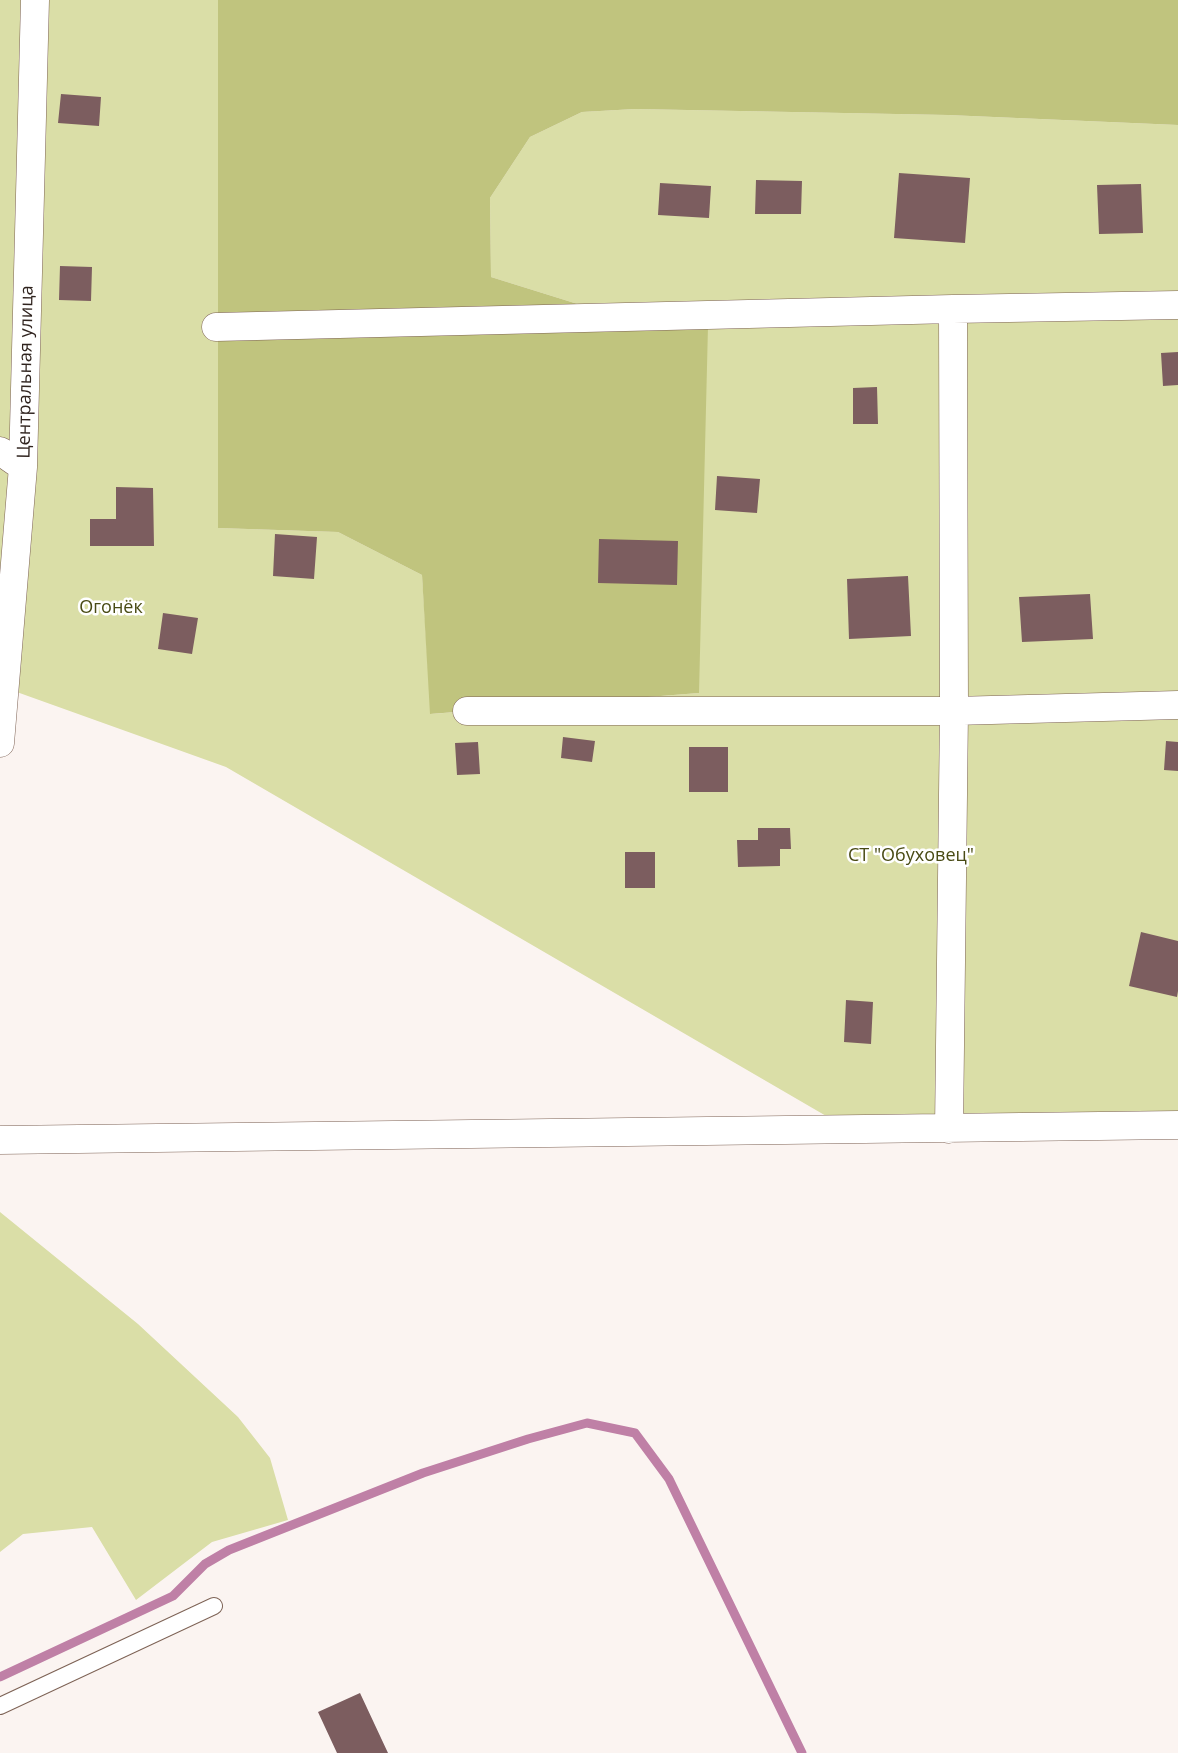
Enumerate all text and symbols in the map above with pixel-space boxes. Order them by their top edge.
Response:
street label: Центральная улица [14,285,38,459]
park label: Огонёк [79,597,143,619]
park label: СТ "Обуховец" [848,845,974,867]

